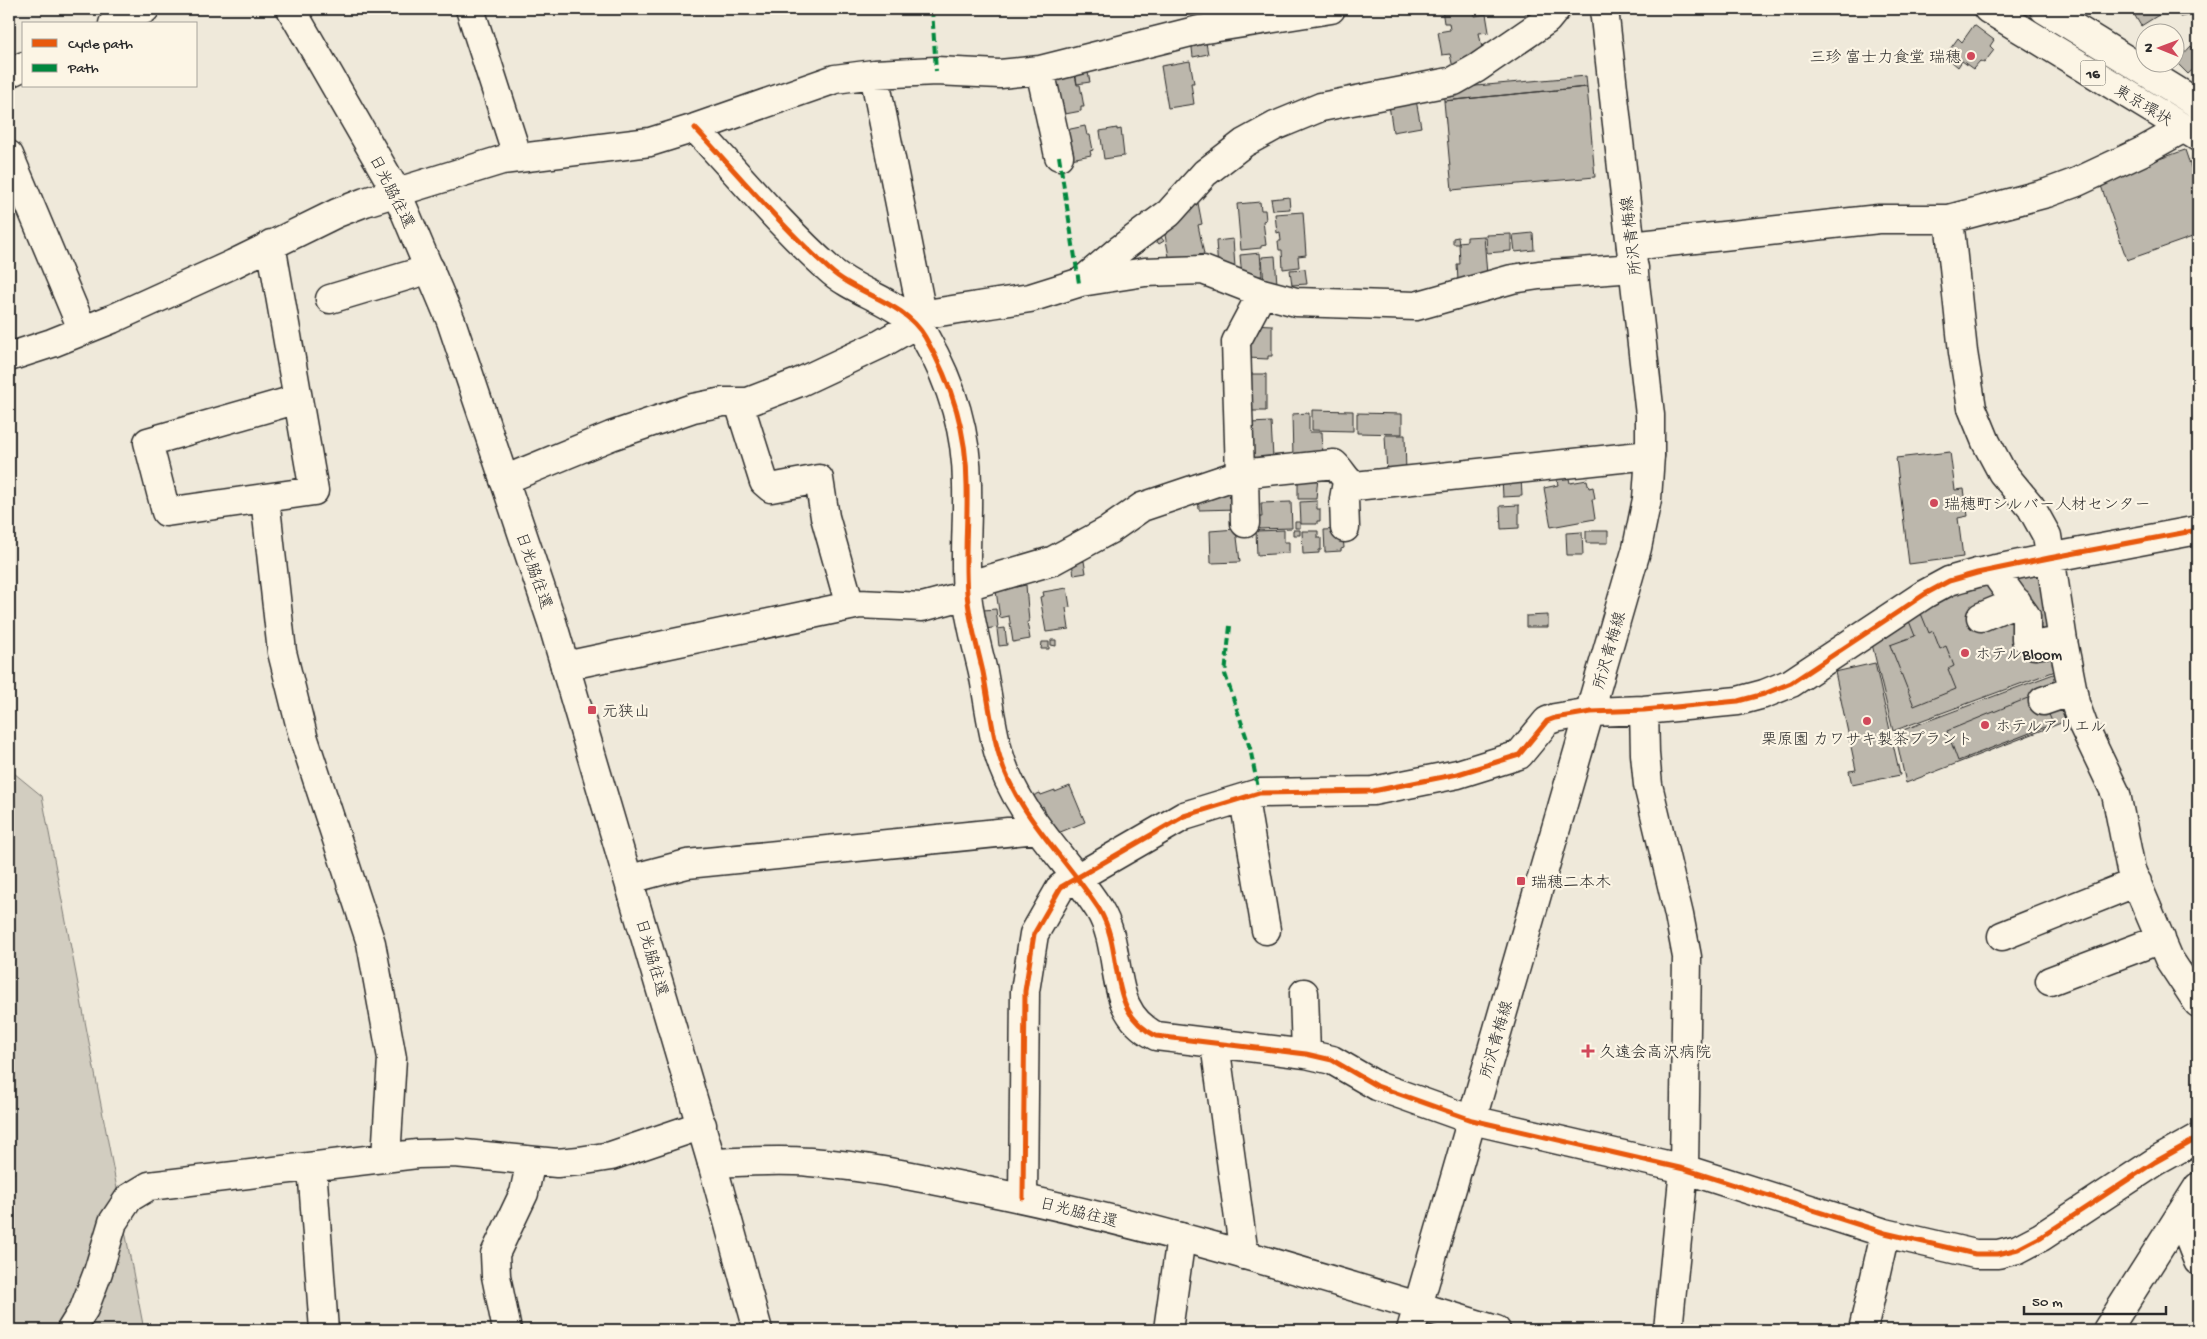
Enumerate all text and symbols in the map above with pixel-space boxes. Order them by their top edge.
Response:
legend [22,22,198,88]
north arrow [2134,22,2184,72]
text: Cycle path [68,36,133,54]
text: N [2141,43,2158,53]
place label: 三珍 富士力食堂 瑞穂 [1809,48,1961,69]
marker: 三珍 富士力食堂 瑞穂 [1965,50,1977,62]
text: Path [67,60,99,78]
road number: 16 [2080,60,2106,86]
street label: 東京環状 [2110,81,2176,132]
street label: 日光脇往還 [363,152,417,233]
street label: 所沢青梅線 [1617,195,1648,277]
place label: 瑞穂町シルバー人材センター [1944,496,2150,516]
marker: 瑞穂町シルバー人材センター [1928,497,1940,509]
street label: 日光脇往還 [510,530,555,612]
street label: 所沢青梅線 [1589,609,1632,692]
marker: ホテルBloom [1959,647,1971,659]
place label: ホテルBloom [1975,647,2063,666]
place label: 元狭山 [602,703,650,723]
marker: 元狭山 [586,704,598,716]
marker: 栗原園 カワサキ製茶プラント [1861,715,1873,727]
marker: ホテルアリエル [1979,719,1991,731]
place label: ホテルアリエル [1995,719,2106,738]
place label: 栗原園 カワサキ製茶プラント [1761,731,1973,751]
place label: 瑞穂二本木 [1531,874,1611,894]
marker: 瑞穂二本木 [1515,875,1527,887]
street label: 日光脇往還 [629,917,671,999]
street label: 所沢青梅線 [1476,998,1519,1081]
place label: 久遠会高沢病院 [1599,1043,1711,1064]
marker: 久遠会高沢病院 [1581,1044,1595,1058]
street label: 日光脇往還 [1037,1195,1120,1233]
scale bar [2024,1284,2167,1316]
text: 50 m [2032,1294,2063,1312]

